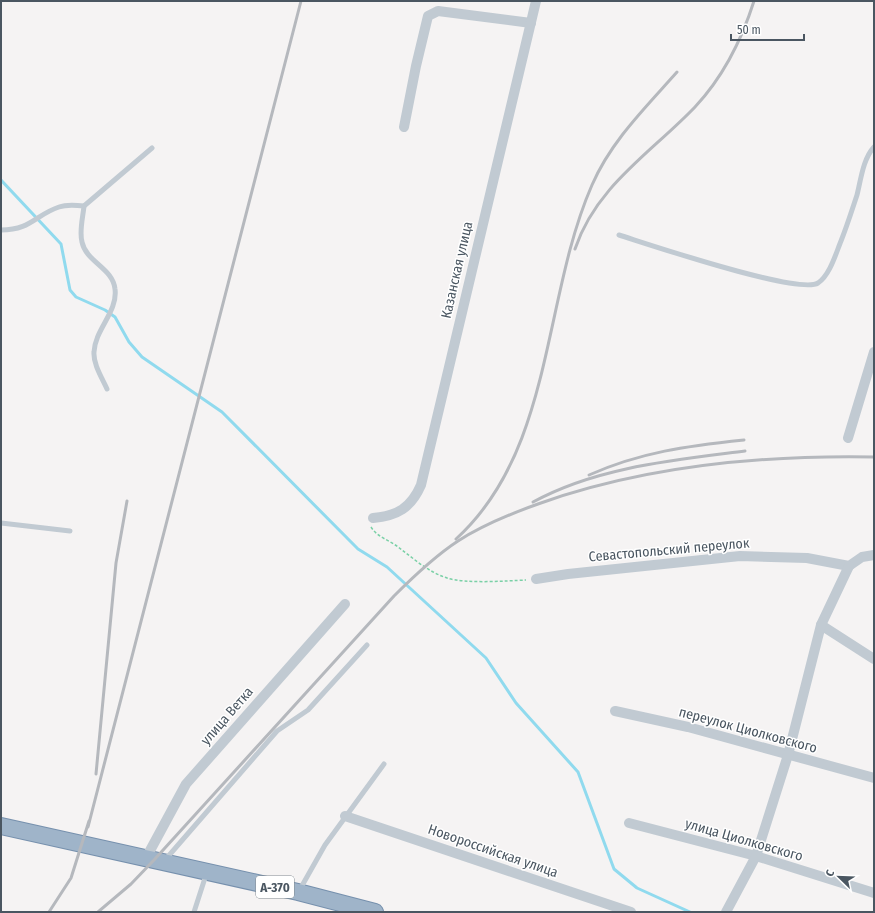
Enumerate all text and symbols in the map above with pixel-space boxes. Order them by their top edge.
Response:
scale bar [731,16,804,42]
text: 50 m [737,23,761,37]
street label: Казанская улица [438,220,476,320]
street label: Севастопольский переулок [588,534,750,565]
street label: улица Ветка [197,683,257,749]
street label: переулок Циолковского [677,703,819,757]
street label: улица Циолковского [683,815,805,865]
street label: Новороссийская улица [426,821,560,881]
north arrow [819,857,859,897]
text: С [823,868,837,878]
road number: А-370 [256,876,294,898]

